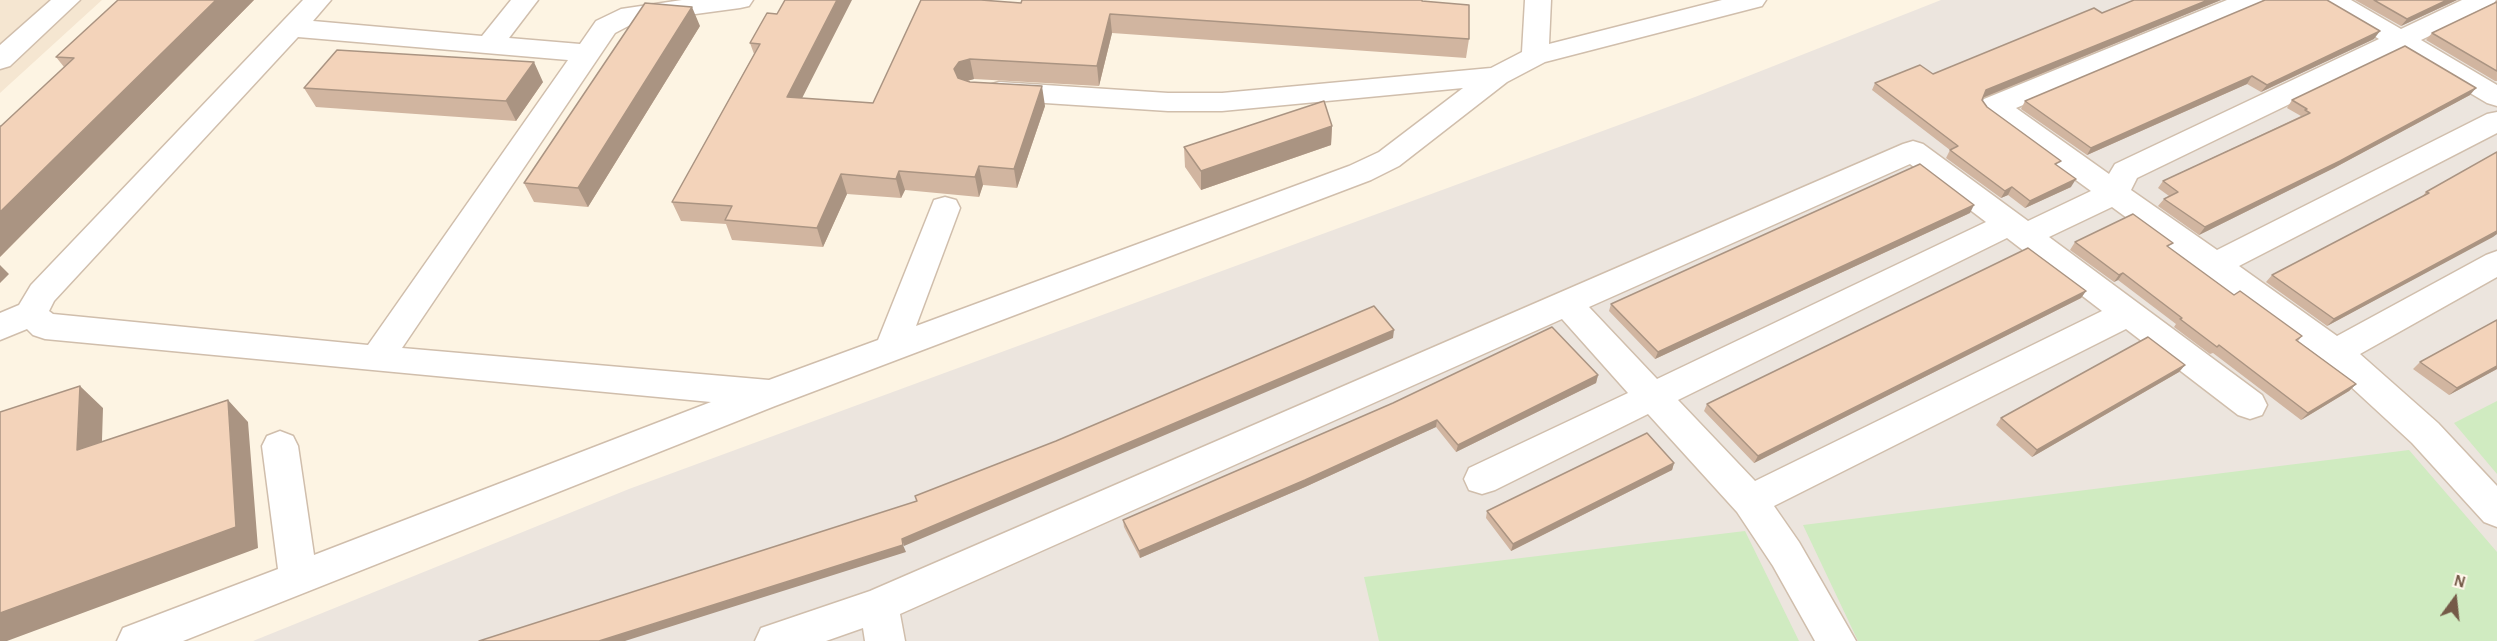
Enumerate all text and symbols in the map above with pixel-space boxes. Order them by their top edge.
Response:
north arrow [2425,569,2485,629]
text: N [2452,572,2467,591]

